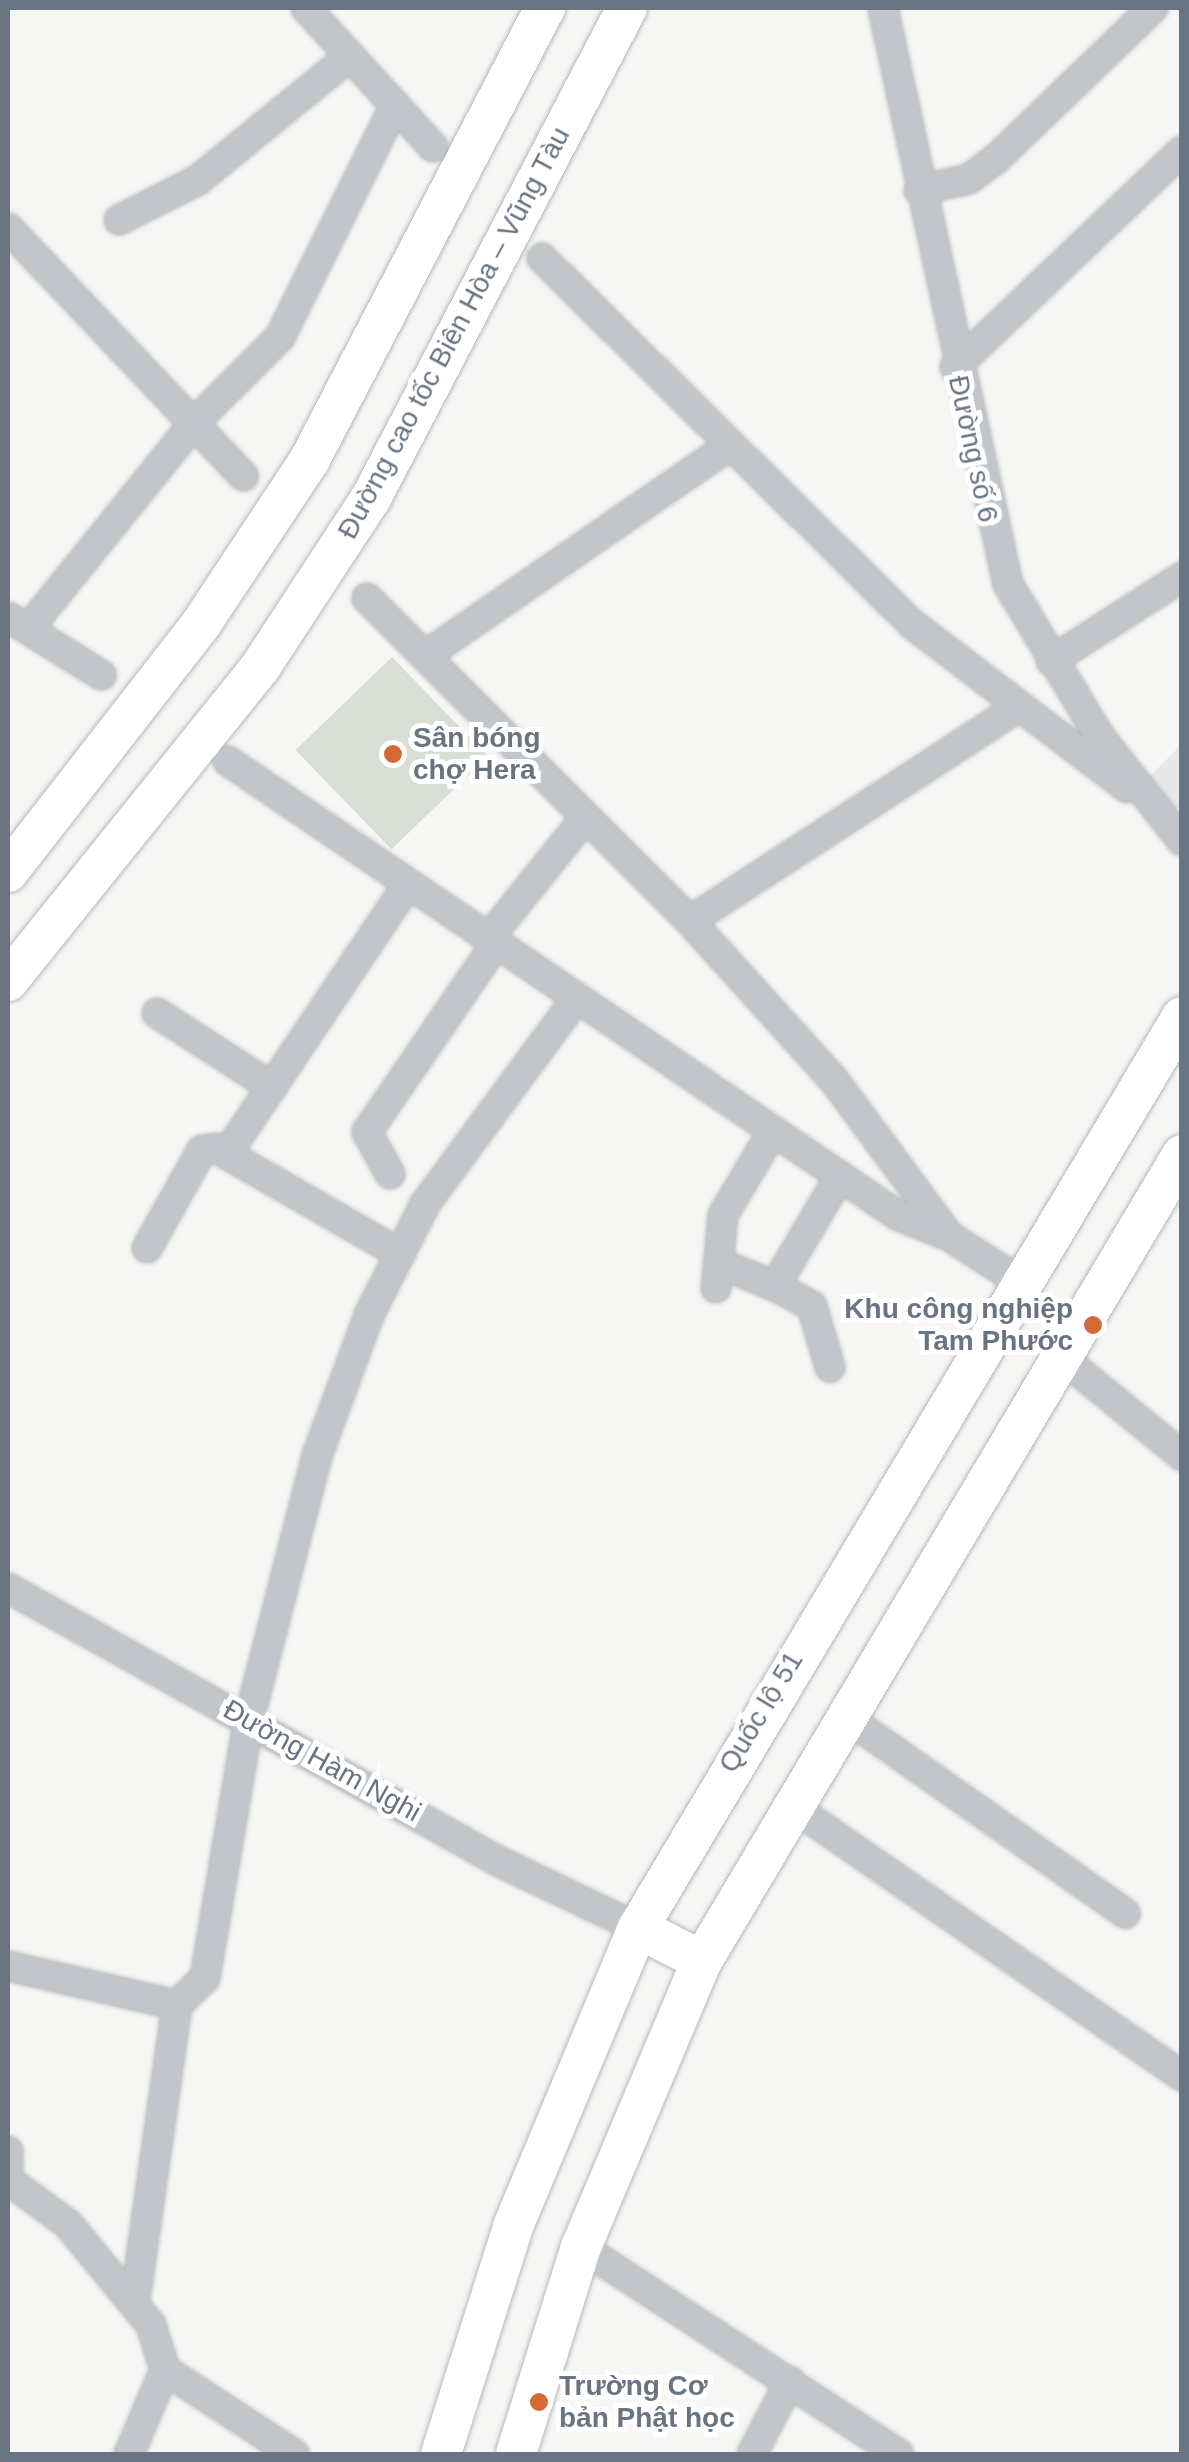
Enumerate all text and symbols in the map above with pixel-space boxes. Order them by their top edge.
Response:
street label: Đường cao tốc Biên Hòa – Vũng Tàu [331,121,577,545]
street label: Đường số 6 [941,373,1005,525]
place label: Sân bóng chợ Hera [413,721,541,787]
marker: Sân bóng chợ Hera [382,743,404,765]
place label: Khu công nghiệp Tam Phước [844,1292,1073,1358]
marker: Khu công nghiệp Tam Phước [1082,1314,1104,1336]
street label: Quốc lộ 51 [712,1645,810,1779]
street label: Đường Hàm Nghi [217,1693,427,1829]
place label: Trường Cơ bản Phật học [559,2369,735,2435]
marker: Trường Cơ bản Phật học [528,2391,550,2413]

